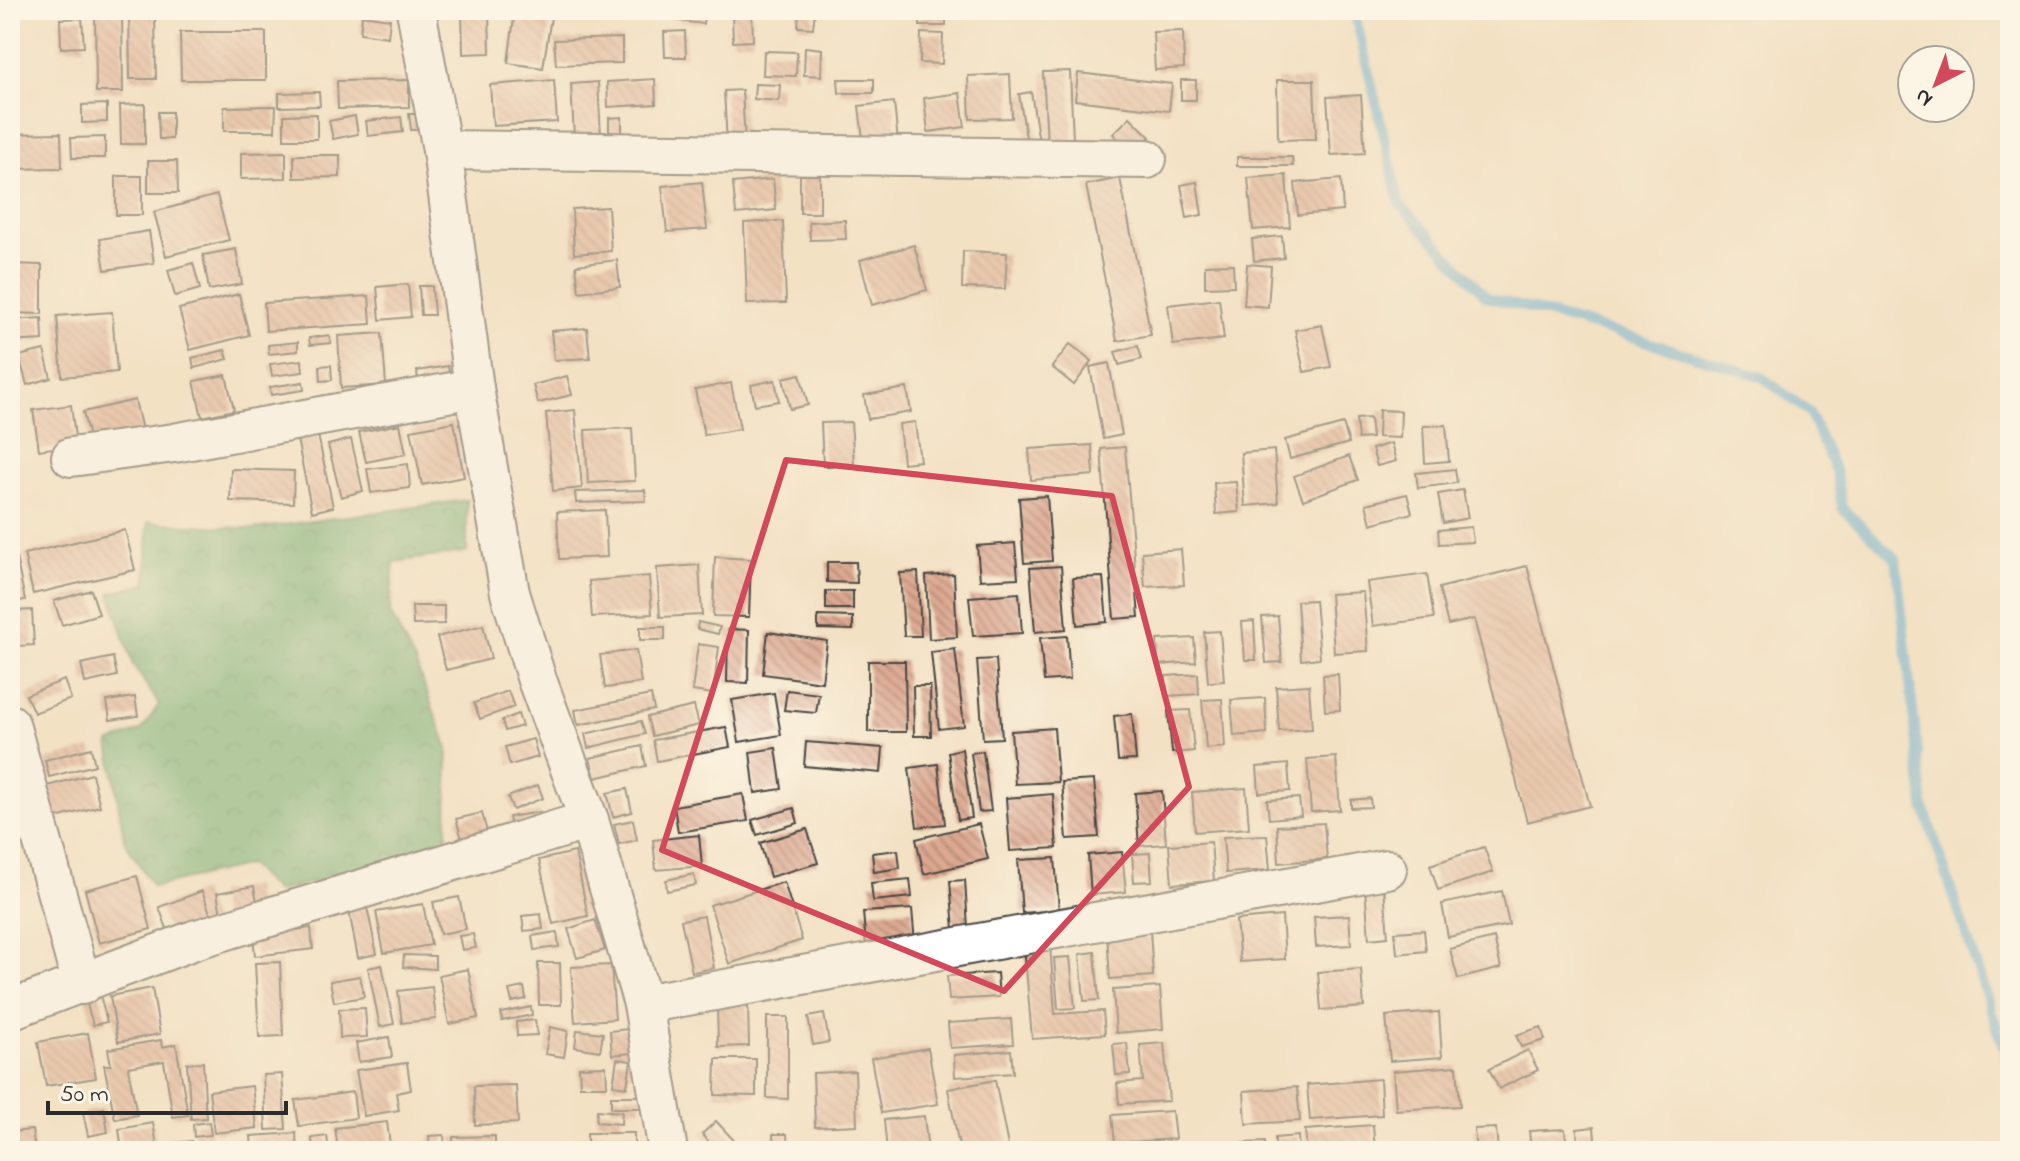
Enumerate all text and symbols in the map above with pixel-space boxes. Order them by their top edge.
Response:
north arrow [1896,44,1976,124]
text: N [1908,80,1941,113]
scale bar [48,1065,286,1115]
text: 50 m [60,1078,109,1113]

